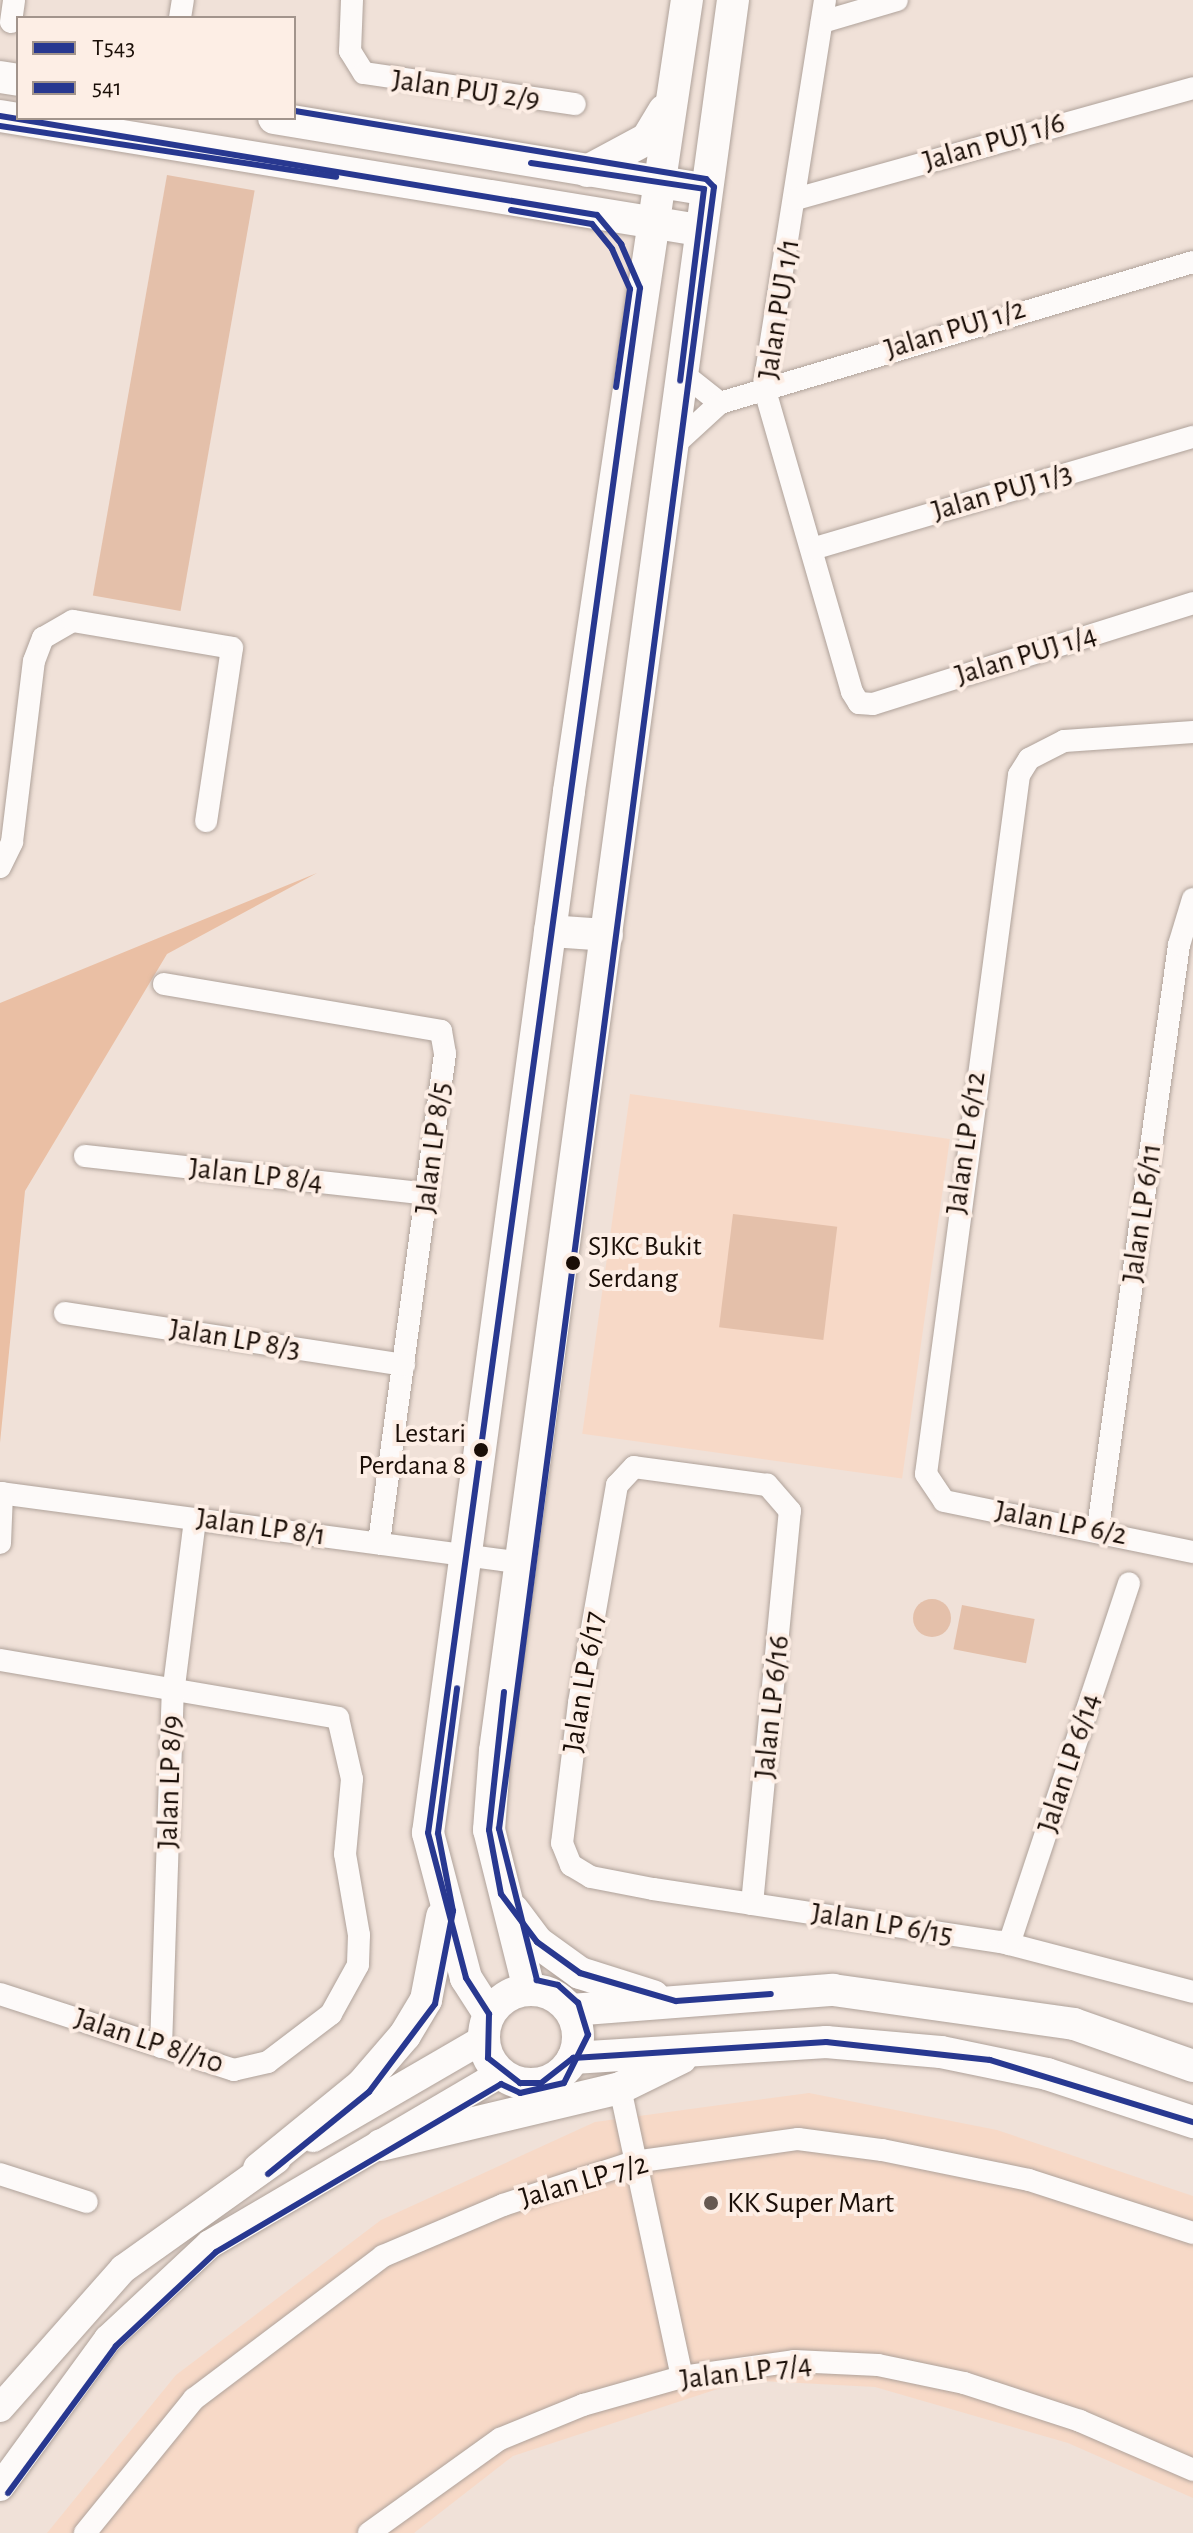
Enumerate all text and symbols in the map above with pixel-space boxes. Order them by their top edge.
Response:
legend [16,16,296,120]
text: T543 [92,36,135,60]
street label: Jalan PUJ 2/9 [390,62,542,118]
text: 541 [92,76,122,100]
street label: Jalan PUJ 1/6 [919,105,1069,179]
street label: Jalan PUJ 1/1 [750,236,808,382]
street label: Jalan PUJ 1/2 [880,291,1030,367]
street label: Jalan PUJ 1/3 [928,455,1076,529]
street label: Jalan PUJ 1/4 [951,616,1101,694]
street label: Jalan LP 6/12 [938,1069,994,1217]
street label: Jalan LP 8/5 [407,1080,459,1216]
street label: Jalan LP 6/11 [1114,1141,1170,1285]
street label: Jalan LP 8/4 [187,1150,325,1200]
place label: SJKC Bukit Serdang [588,1230,702,1296]
marker: SJKC Bukit Serdang [565,1255,581,1271]
street label: Jalan LP 8/3 [167,1311,303,1367]
place label: Lestari Perdana 8 [358,1417,466,1483]
marker: Lestari Perdana 8 [473,1442,489,1458]
street label: Jalan LP 6/2 [992,1493,1130,1553]
street label: Jalan LP 8/1 [194,1500,328,1554]
street label: Jalan LP 6/17 [555,1609,613,1755]
street label: Jalan LP 6/16 [747,1633,797,1781]
street label: Jalan LP 6/14 [1030,1689,1108,1837]
street label: Jalan LP 8/9 [150,1714,190,1850]
street label: Jalan LP 6/15 [809,1895,955,1953]
street label: Jalan LP 8//10 [70,2000,228,2082]
street label: Jalan LP 7/2 [516,2146,652,2216]
place label: KK Super Mart [727,2185,894,2221]
marker: KK Super Mart [702,2194,720,2212]
street label: Jalan LP 7/4 [678,2346,814,2398]

